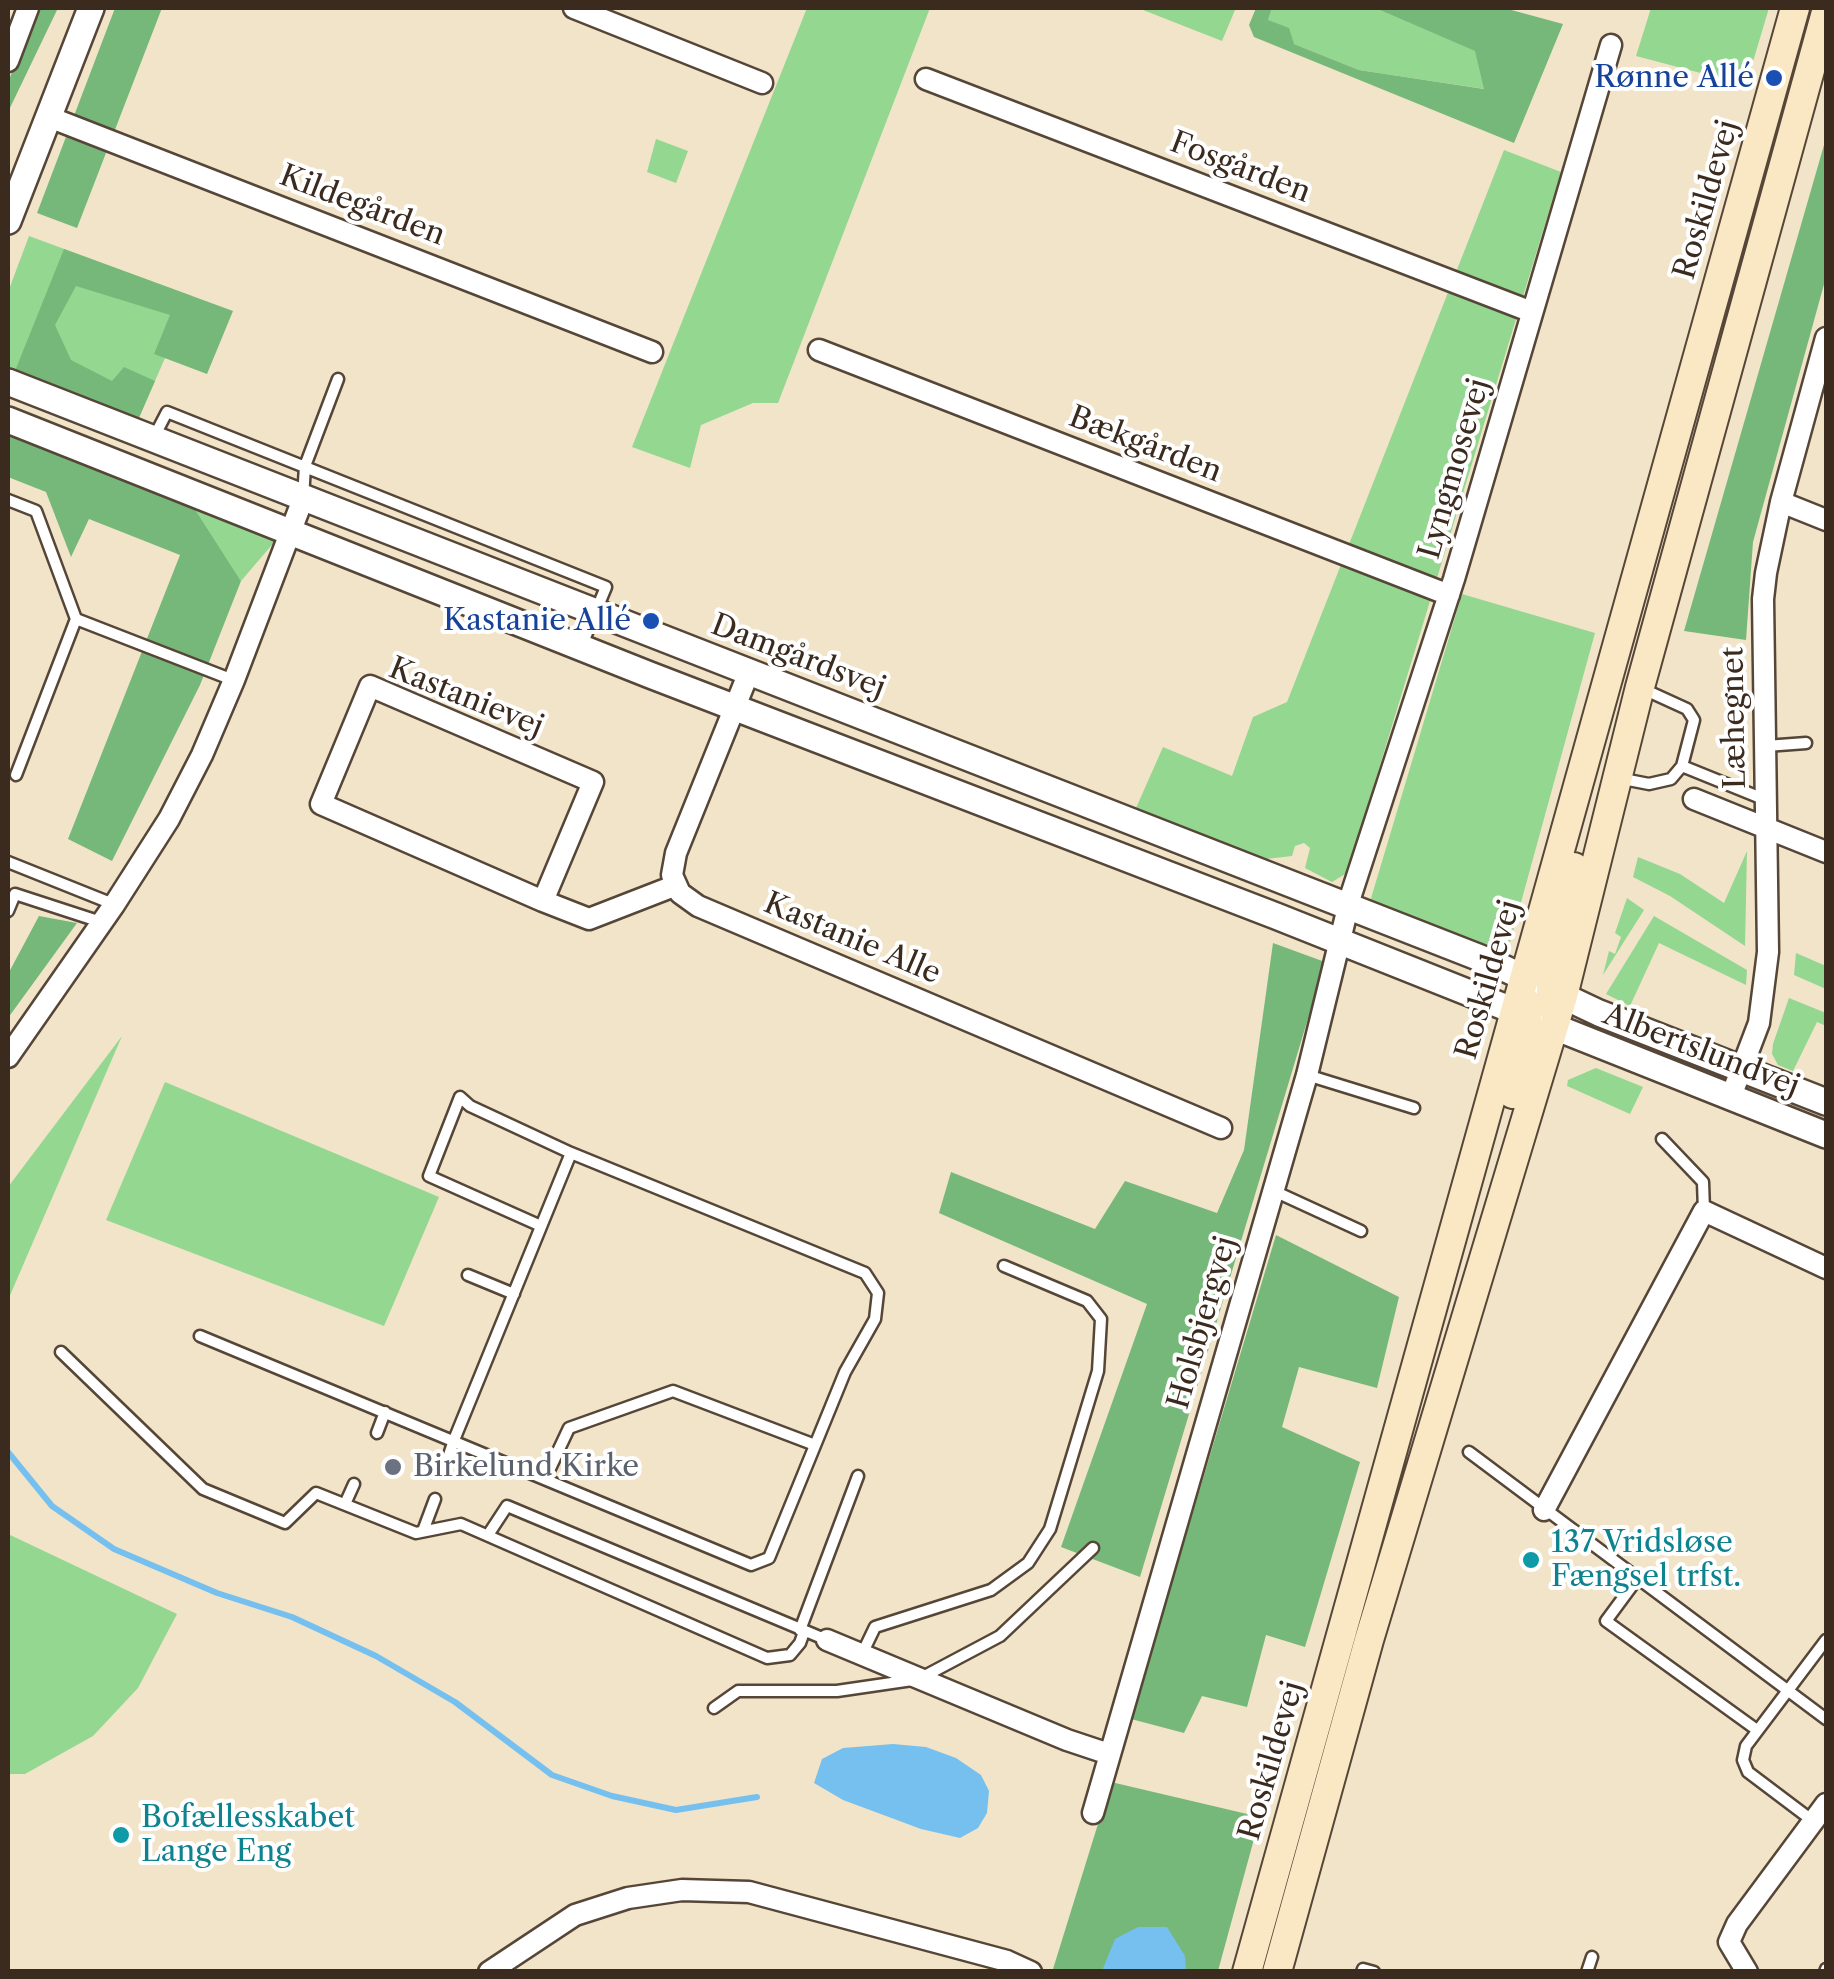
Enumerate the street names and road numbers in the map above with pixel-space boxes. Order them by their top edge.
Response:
street label: Roskildevej [1667,116,1747,284]
street label: Fosgården [1165,125,1315,211]
street label: Kildegården [274,158,450,254]
street label: Lyngmosevej [1412,375,1498,563]
street label: Bækgården [1064,399,1226,491]
street label: Damgårdsvej [706,607,890,707]
street label: Læhegnet [1716,647,1754,789]
street label: Kastanievej [384,651,548,745]
street label: Kastanie Alle [758,886,946,992]
street label: Roskildevej [1449,896,1529,1064]
street label: Albertslundvej [1598,997,1804,1105]
street label: Holsbjergvej [1161,1233,1245,1413]
street label: Roskildevej [1232,1677,1312,1845]

